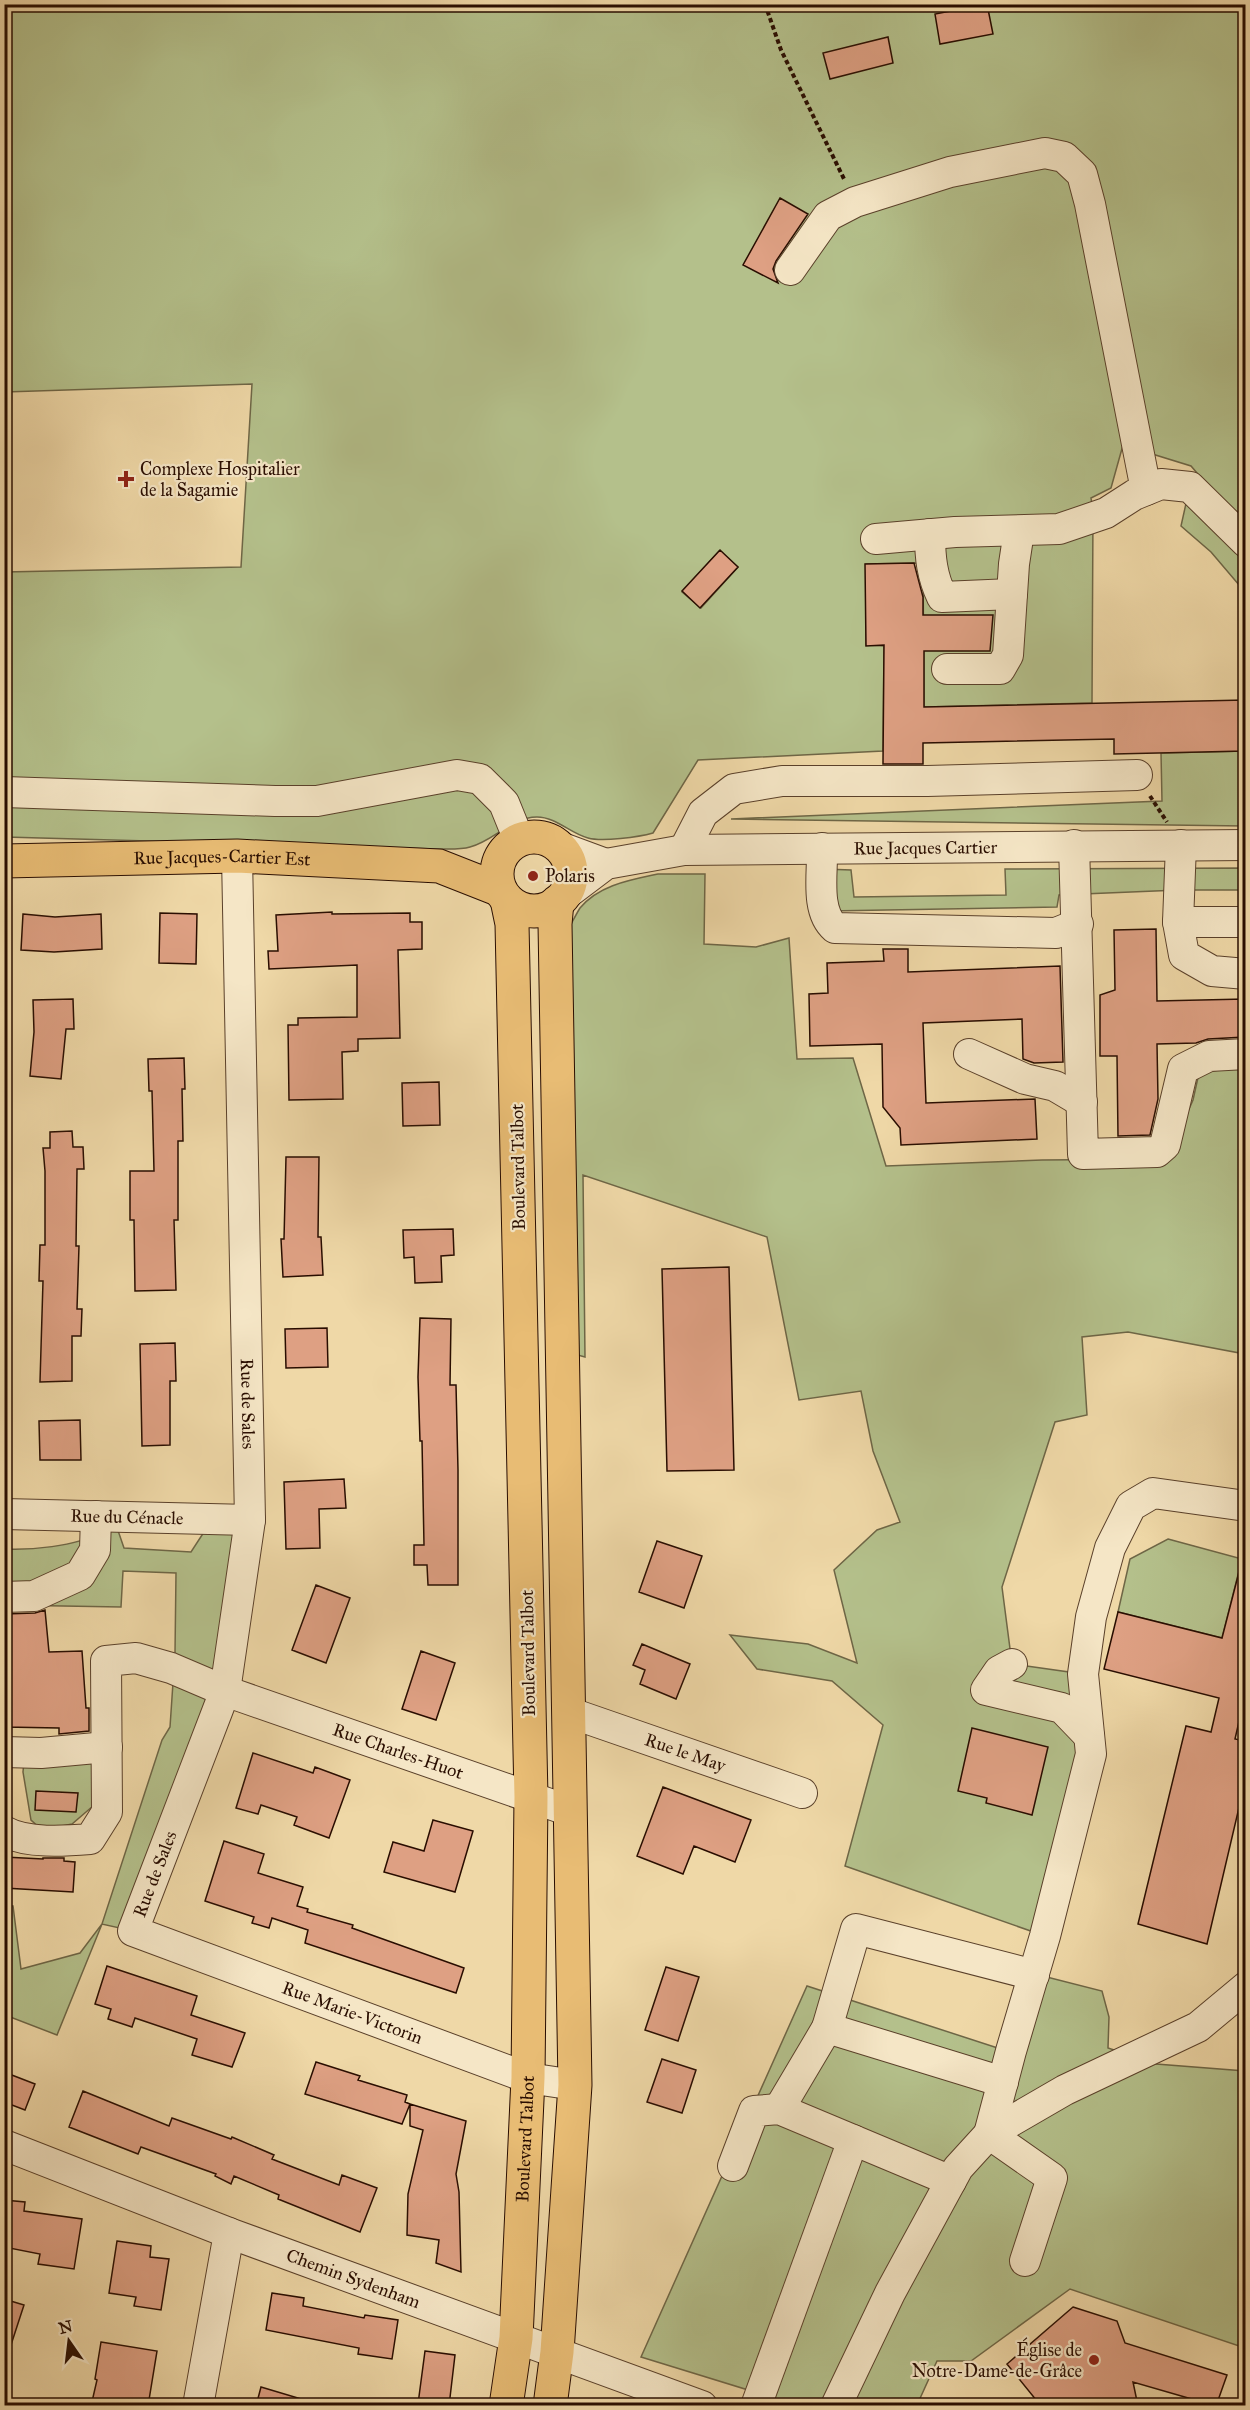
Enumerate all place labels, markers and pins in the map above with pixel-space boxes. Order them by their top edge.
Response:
place label: Complexe Hospitalier de la Sagamie [140,458,300,502]
marker: Complexe Hospitalier de la Sagamie [117,470,135,488]
place label: Polaris [545,865,595,887]
marker: Polaris [526,869,540,883]
place label: Église de Notre-Dame-de-Grâce [912,2337,1082,2382]
marker: Église de Notre-Dame-de-Grâce [1087,2353,1101,2367]

